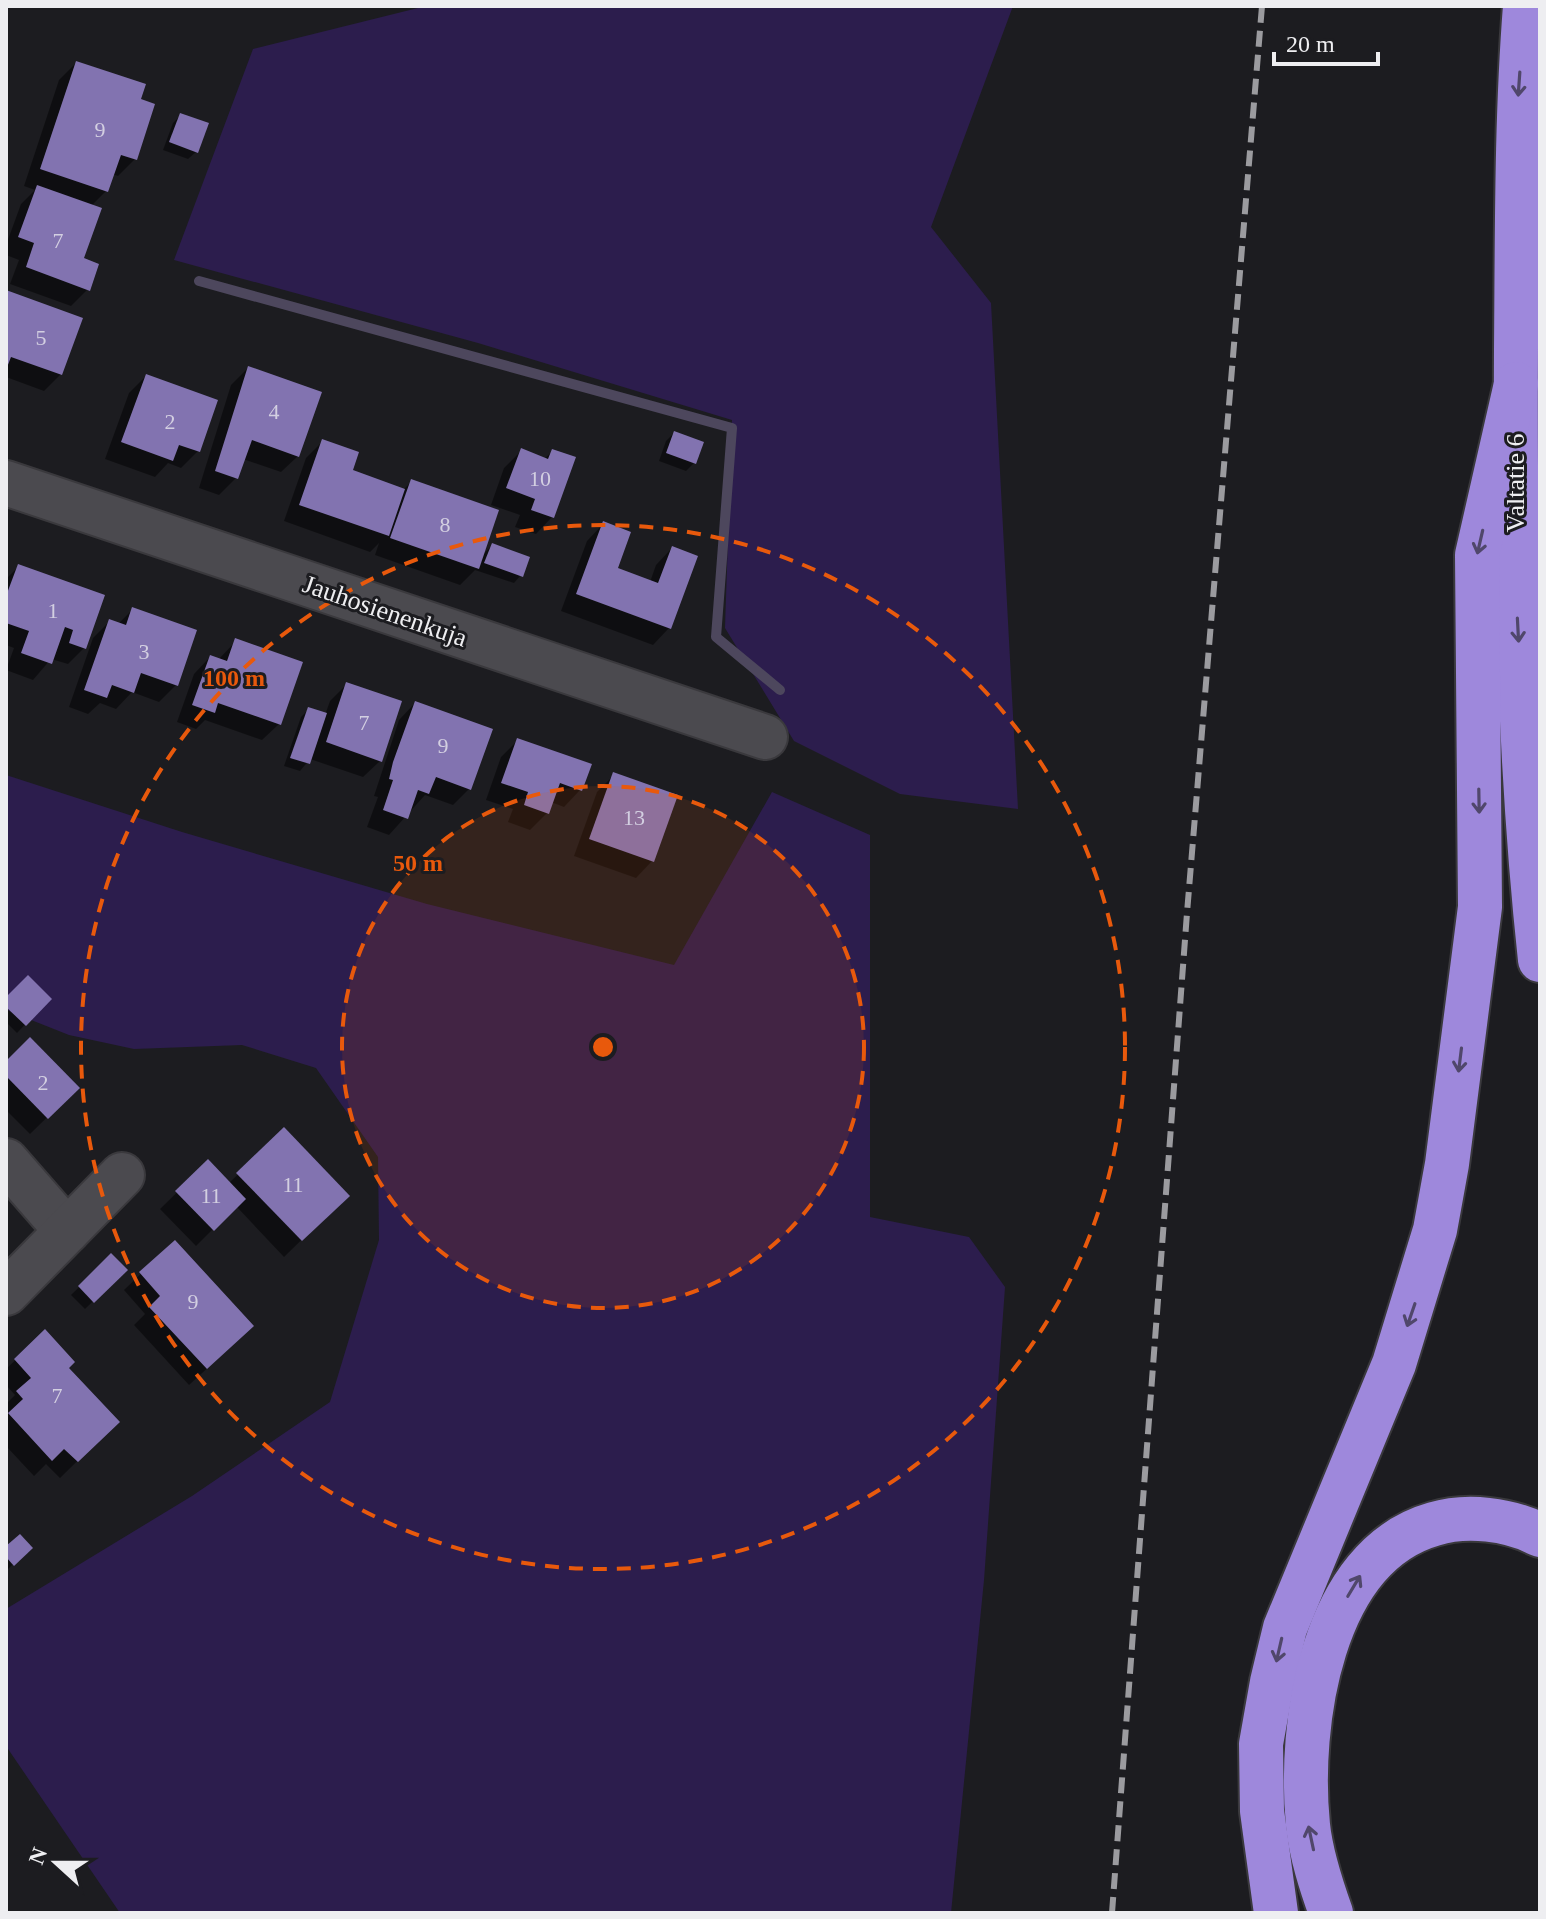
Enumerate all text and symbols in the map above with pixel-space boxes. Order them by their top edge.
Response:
scale bar [1274,16,1378,66]
text: 20 m [1286,31,1335,57]
one-way arrow [1511,70,1526,97]
house number: 9 [95,117,106,142]
house number: 7 [53,228,64,253]
house number: 5 [36,325,47,350]
house number: 4 [269,399,280,424]
house number: 2 [165,409,176,434]
street label: Valtatie 6 [1501,434,1530,532]
house number: 10 [529,466,551,491]
house number: 8 [440,512,451,537]
one-way arrow [1472,528,1487,554]
street label: Jauhosienenkuja [299,569,471,653]
house number: 1 [48,598,59,623]
one-way arrow [1510,616,1525,643]
house number: 3 [139,639,150,664]
text: 100 m [203,665,265,691]
house number: 7 [359,710,370,735]
house number: 9 [438,733,449,758]
one-way arrow [1471,787,1487,814]
house number: 13 [623,805,645,830]
text: 50 m [393,850,443,876]
centre of rings [589,1033,617,1061]
one-way arrow [1453,1046,1468,1073]
house number: 2 [38,1070,49,1095]
house number: 11 [282,1172,304,1197]
house number: 11 [200,1183,222,1208]
house number: 9 [188,1289,199,1314]
one-way arrow [1403,1302,1417,1327]
house number: 7 [52,1383,63,1408]
one-way arrow [1346,1575,1362,1598]
one-way arrow [1271,1637,1286,1662]
north arrow [16,1823,96,1903]
one-way arrow [1303,1825,1318,1851]
text: N [23,1844,52,1868]

